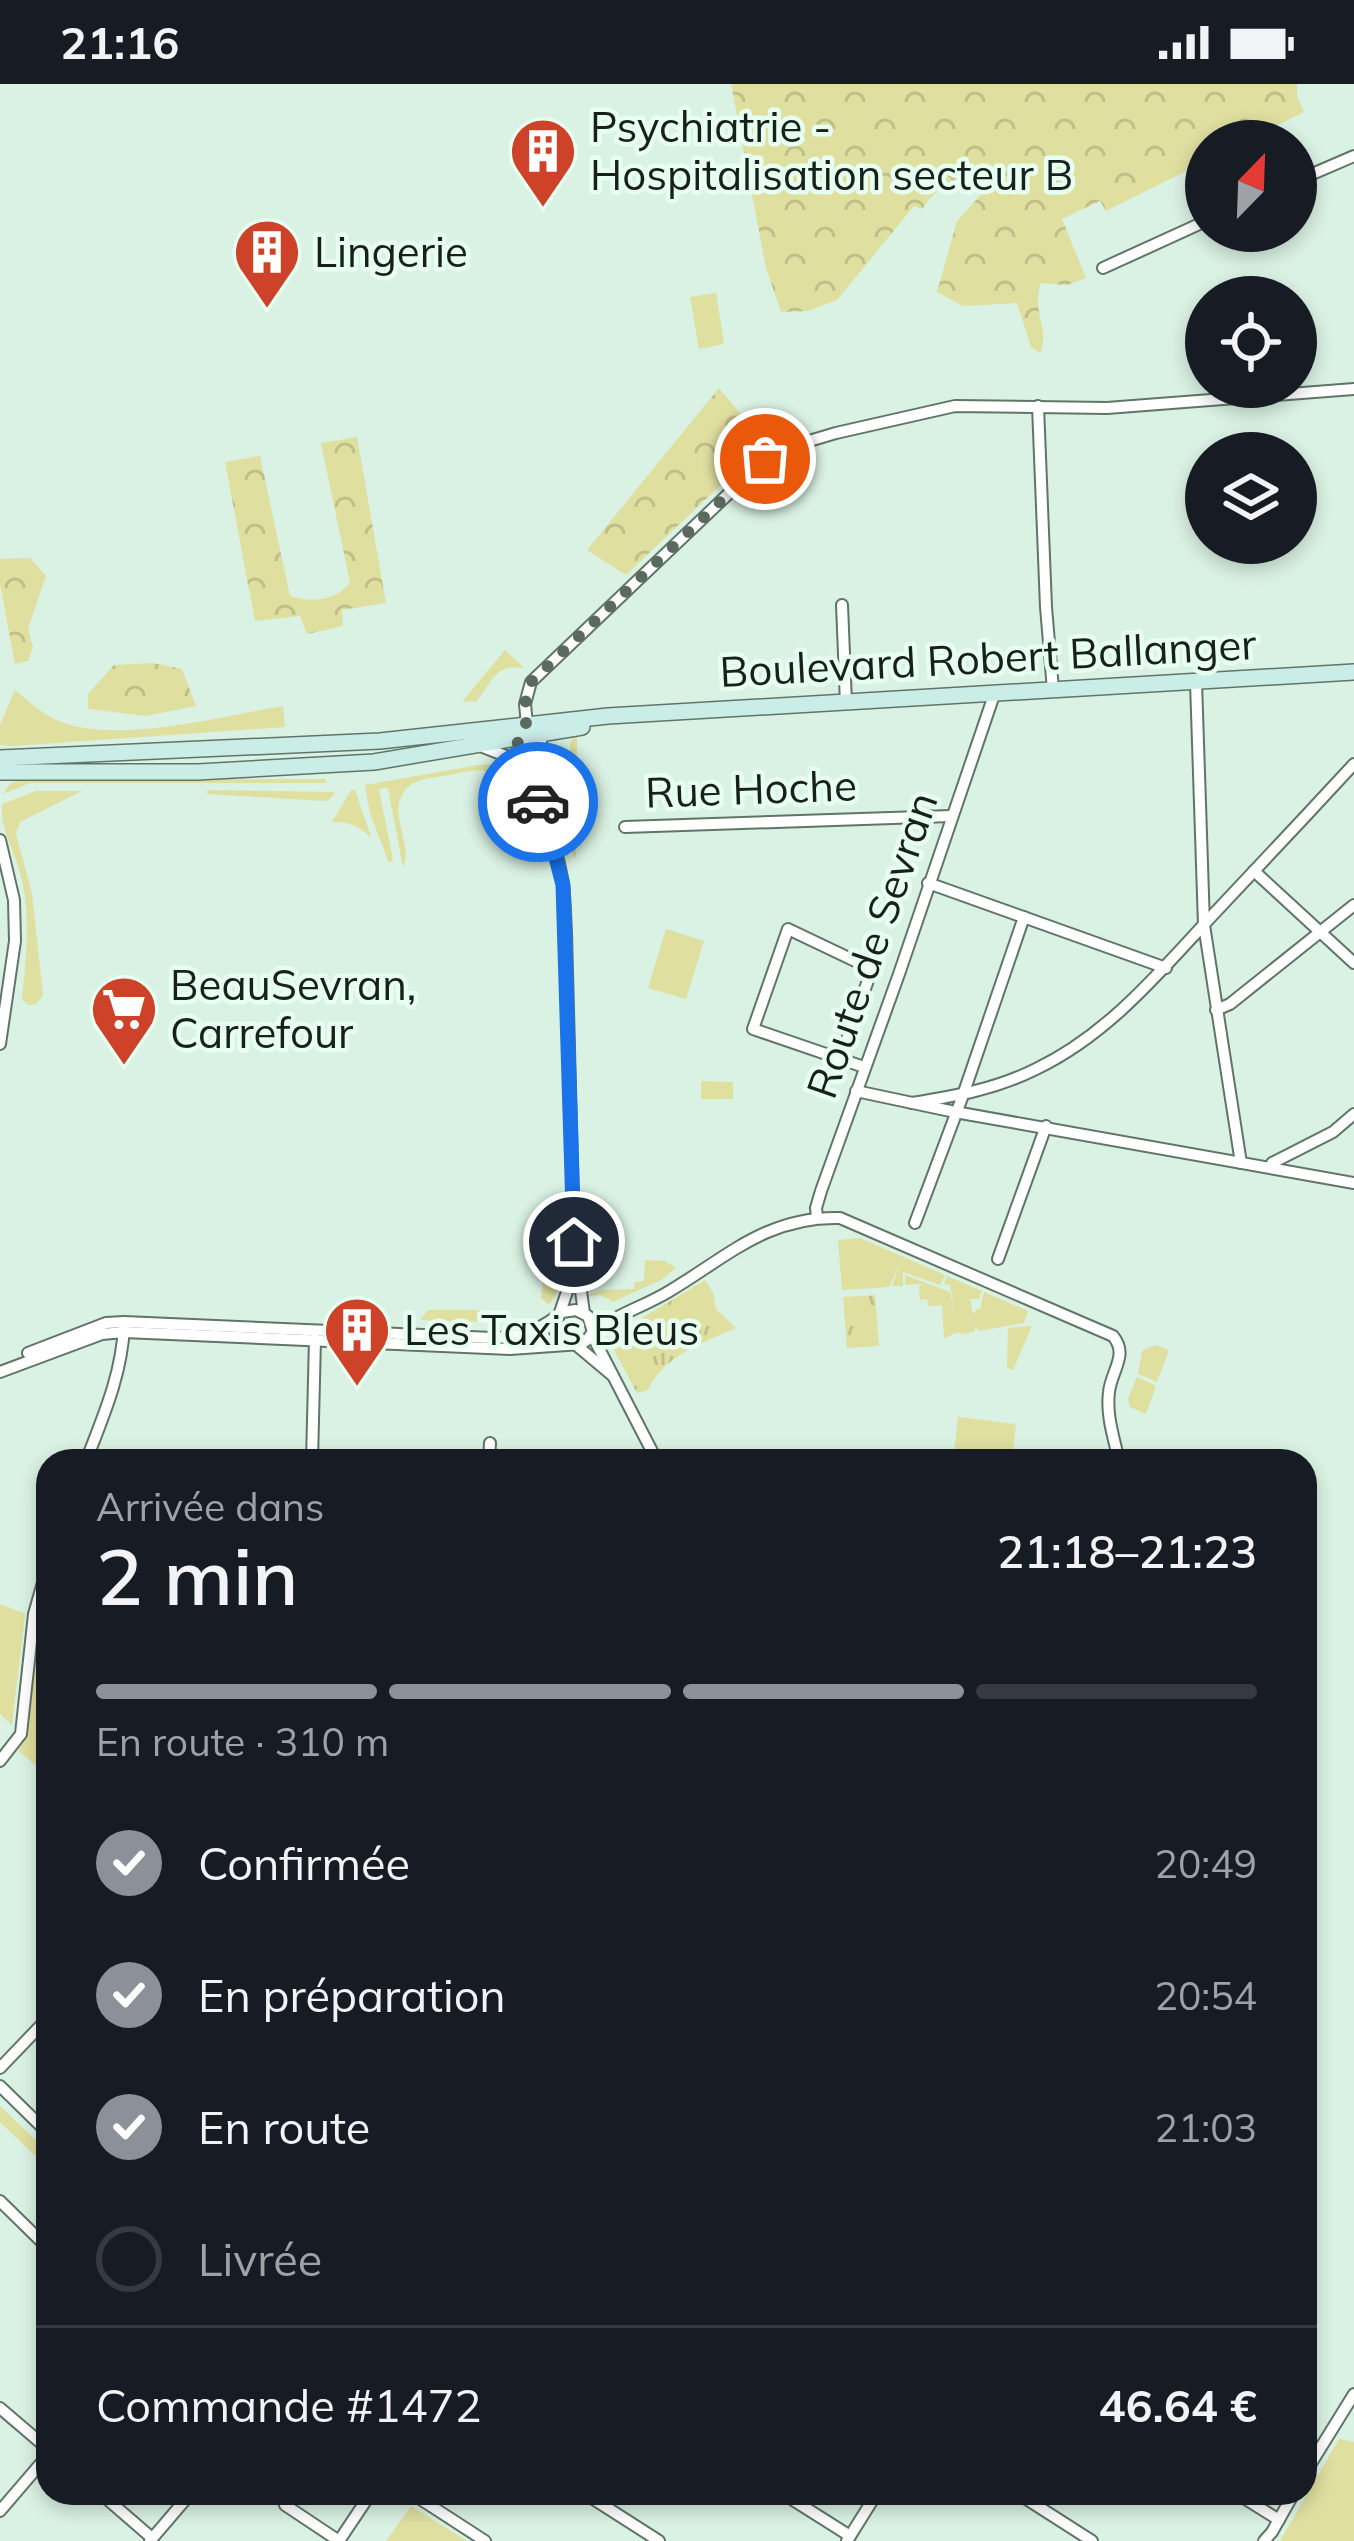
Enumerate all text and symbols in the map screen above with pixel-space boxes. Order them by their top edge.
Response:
text: 21:16 [60,14,179,70]
place label: Psychiatrie - Hospitalisation secteur B [590,100,1073,201]
building icon: Psychiatrie - Hospitalisation secteur B [508,116,578,210]
north arrow [1185,120,1317,252]
map controls [1185,120,1317,564]
building icon: Lingerie [232,217,302,311]
place label: Lingerie [314,225,468,278]
button: locate [1185,276,1317,408]
pin [714,408,816,510]
icon: bag [732,426,798,492]
button: layers [1185,432,1317,564]
street label: Boulevard Robert Ballanger [718,617,1258,698]
courier [478,742,598,862]
street label: Rue Hoche [644,758,858,819]
icon: car [505,769,571,835]
street label: Route de Sevran [794,785,949,1105]
place label: BeauSevran, Carrefour [170,958,416,1059]
supermarket icon: BeauSevran, Carrefour [89,974,159,1068]
pin [523,1191,625,1293]
icon: home [541,1209,607,1275]
building icon: Les Taxis Bleus [322,1295,392,1389]
place label: Les Taxis Bleus [404,1303,699,1356]
text: Arrivée dans [96,1482,324,1531]
text: 21:18–21:23 [997,1523,1257,1579]
text: 2 min [96,1527,299,1625]
text: En route · 310 m [96,1717,389,1766]
icon: check [96,1830,162,1896]
text: Confirmée [198,1835,410,1891]
text: 20:49 [1155,1839,1257,1888]
icon: check [96,1962,162,2028]
text: En préparation [198,1967,506,2023]
text: 20:54 [1155,1971,1257,2020]
icon: check [96,2094,162,2160]
text: En route [198,2099,370,2155]
text: 21:03 [1155,2103,1257,2152]
text: Livrée [198,2231,322,2287]
text: Commande #1472 [96,2377,482,2433]
text: 46.64 € [1099,2377,1257,2433]

